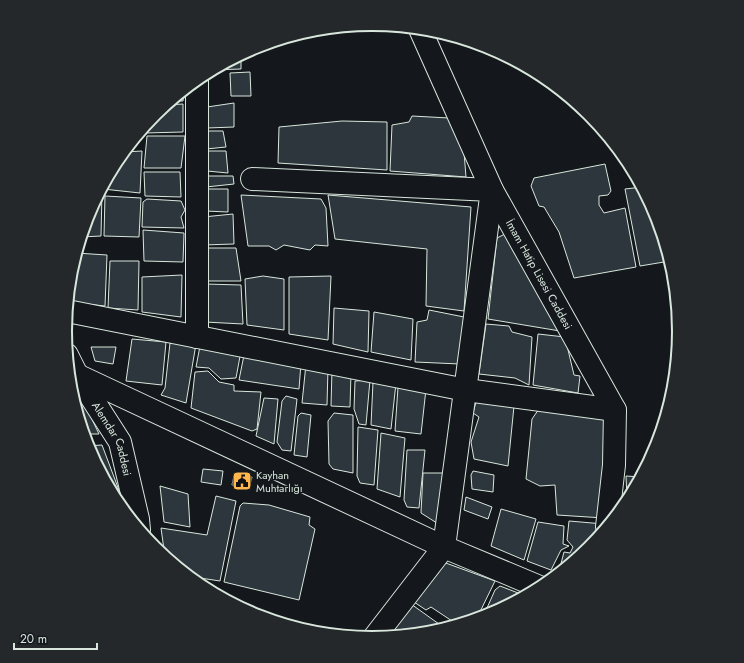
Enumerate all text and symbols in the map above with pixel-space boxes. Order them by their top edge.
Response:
street label: İmam Hatip Lisesi Caddesi [502,216,576,332]
street label: Alemdar Caddesi [88,399,136,478]
place label: Kayhan Muhtarlığı [256,467,303,496]
public building icon: Kayhan Muhtarlığı [231,470,253,492]
scale bar [14,625,97,651]
text: 20 m [20,630,47,648]

